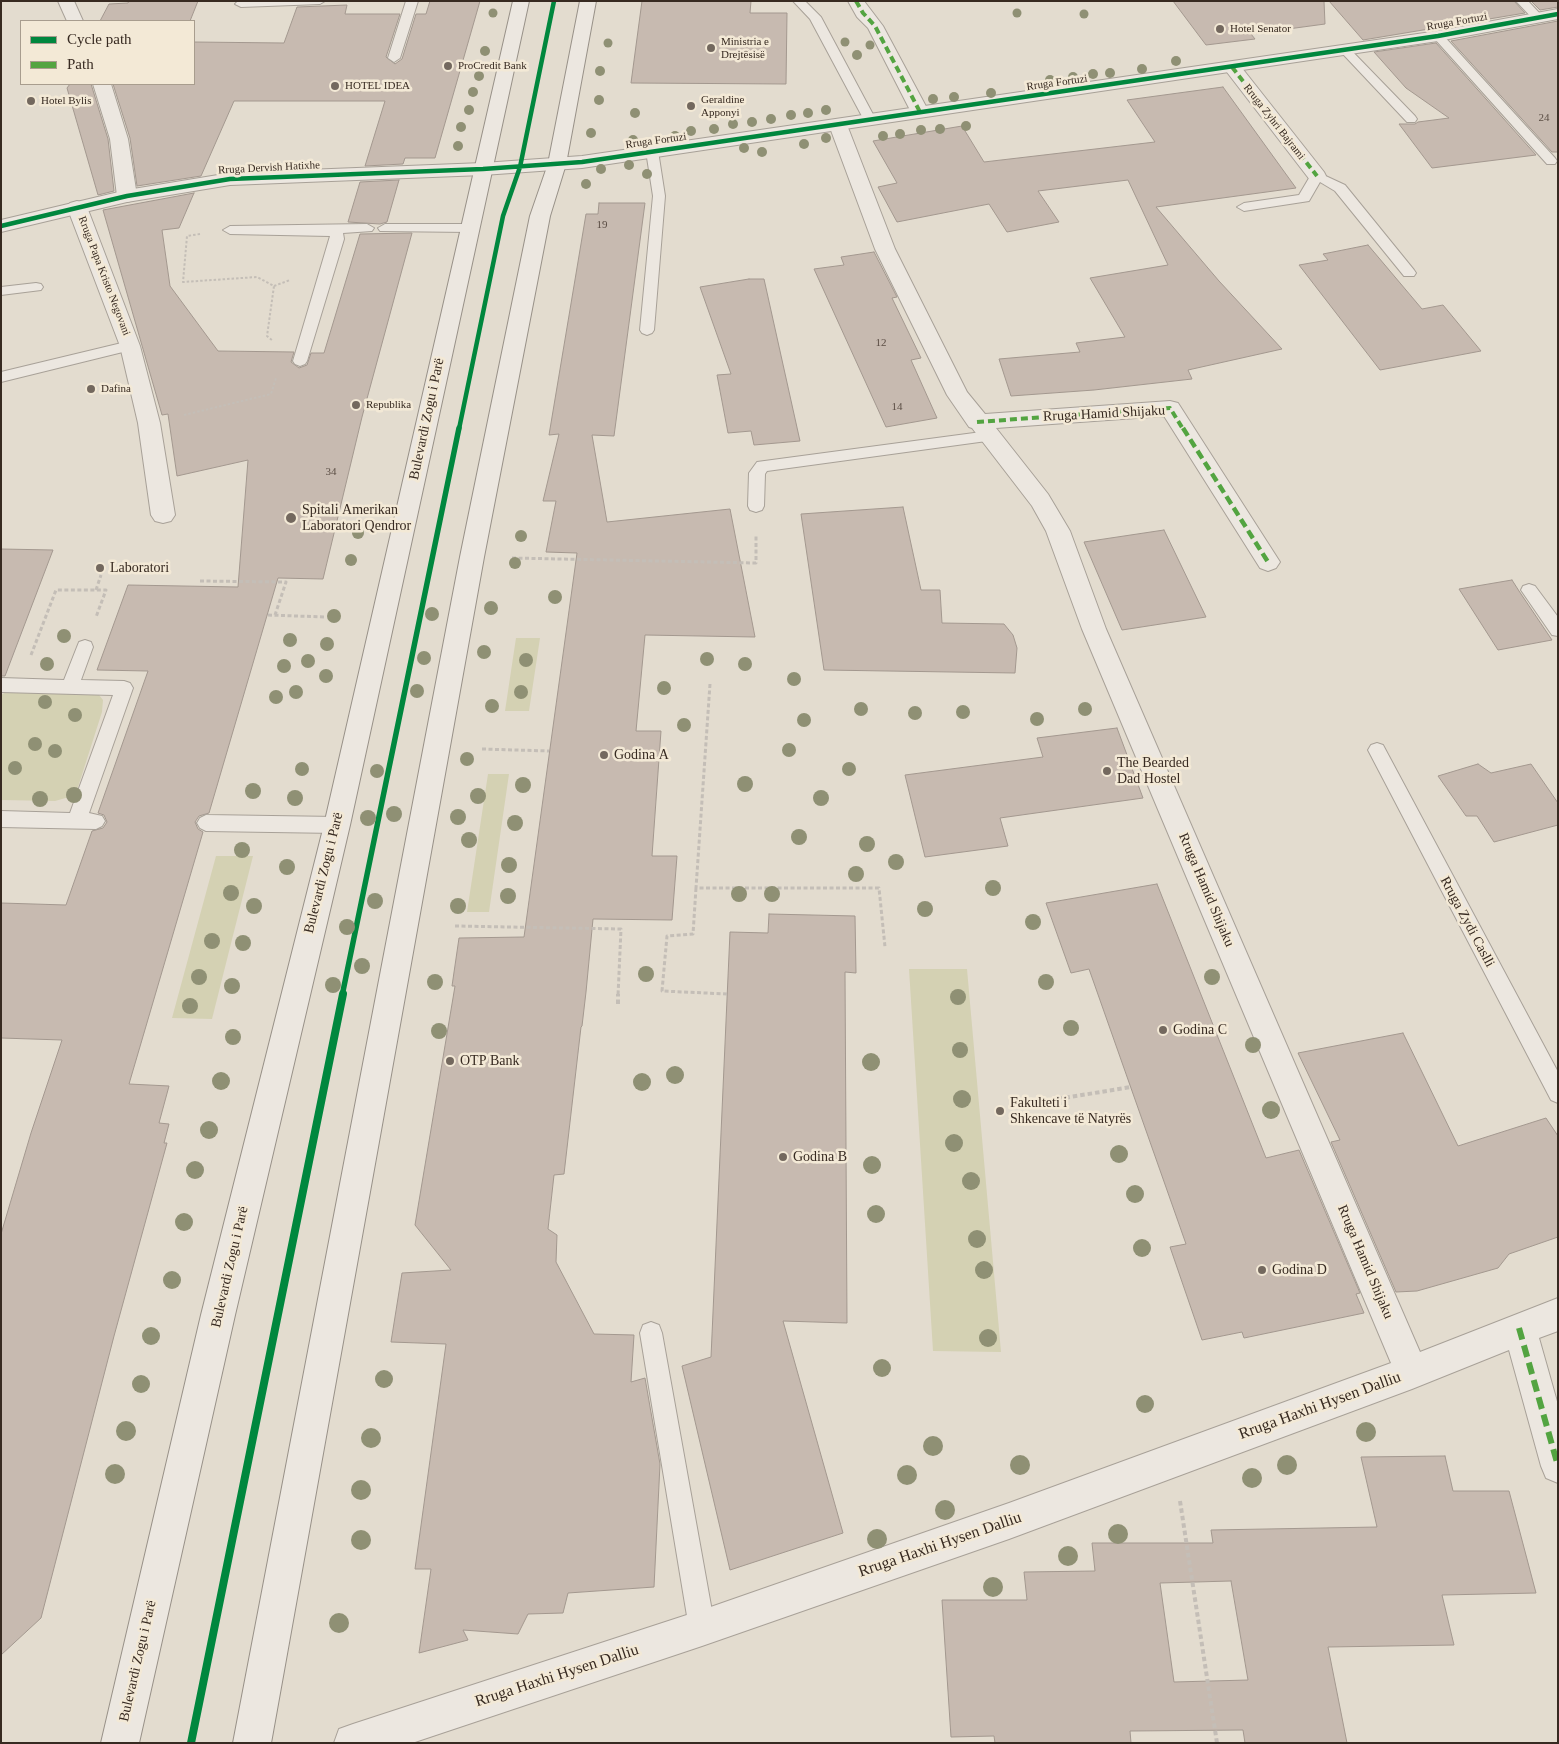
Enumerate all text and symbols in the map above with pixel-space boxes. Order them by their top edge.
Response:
street label: Rruga Fortuzi [1426,10,1488,34]
legend [20,20,195,85]
place label: Hotel Senator [1230,22,1291,36]
marker: Hotel Senator [1214,23,1226,35]
text: Cycle path [67,31,132,47]
place label: Ministria e Drejtësisë [721,35,769,61]
marker: Ministria e Drejtësisë [705,42,717,54]
text: Path [67,56,94,72]
place label: ProCredit Bank [458,59,527,73]
marker: ProCredit Bank [442,60,454,72]
street label: Rruga Fortuzi [1026,72,1088,94]
place label: HOTEL IDEA [345,79,410,93]
marker: HOTEL IDEA [329,80,341,92]
street label: Rruga Zyhri Bajrami [1240,82,1308,162]
place label: Geraldine Apponyi [701,93,744,119]
place label: Hotel Bylis [41,94,91,108]
marker: Hotel Bylis [25,95,37,107]
marker: Geraldine Apponyi [685,100,697,112]
house number: 24 [1538,111,1550,125]
street label: Rruga Fortuzi [625,130,687,152]
street label: Rruga Dervish Hatixhe [218,159,320,177]
street label: Rruga Papa Kristo Negovani [75,214,133,338]
house number: 19 [596,218,608,232]
house number: 12 [876,336,886,350]
street label: Bulevardi Zogu i Parë [406,357,448,481]
place label: Dafina [101,382,131,396]
marker: Dafina [85,383,97,395]
place label: Republika [366,398,411,412]
marker: Republika [350,399,362,411]
house number: 14 [892,400,902,414]
street label: Rruga Hamid Shijaku [1043,402,1165,426]
house number: 34 [326,465,336,479]
place label: Spitali Amerikan Laboratori Qendror [302,502,411,534]
marker: Spitali Amerikan Laboratori Qendror [284,511,298,525]
place label: Laboratori [110,560,169,576]
marker: Laboratori [94,562,106,574]
place label: Godina A [614,747,669,763]
marker: Godina A [598,749,610,761]
place label: The Bearded Dad Hostel [1117,755,1189,788]
marker: The Bearded Dad Hostel [1101,765,1113,777]
street label: Bulevardi Zogu i Parë [301,811,347,935]
street label: Rruga Hamid Shijaku [1174,831,1238,949]
street label: Rruga Zydi Caslli [1436,874,1498,970]
place label: Godina C [1173,1022,1227,1038]
marker: Godina C [1157,1024,1169,1036]
place label: OTP Bank [460,1053,520,1069]
marker: OTP Bank [444,1055,456,1067]
place label: Fakulteti i Shkencave të Natyrës [1010,1095,1131,1128]
marker: Fakulteti i Shkencave të Natyrës [994,1105,1006,1117]
place label: Godina B [793,1149,847,1165]
marker: Godina B [777,1151,789,1163]
street label: Rruga Hamid Shijaku [1333,1203,1397,1321]
street label: Bulevardi Zogu i Parë [208,1205,252,1329]
place label: Godina D [1272,1262,1327,1278]
marker: Godina D [1256,1264,1268,1276]
street label: Rruga Haxhi Hysen Dalliu [1236,1368,1404,1444]
street label: Rruga Haxhi Hysen Dalliu [856,1508,1024,1582]
street label: Bulevardi Zogu i Parë [116,1599,160,1723]
street label: Rruga Haxhi Hysen Dalliu [473,1640,641,1712]

